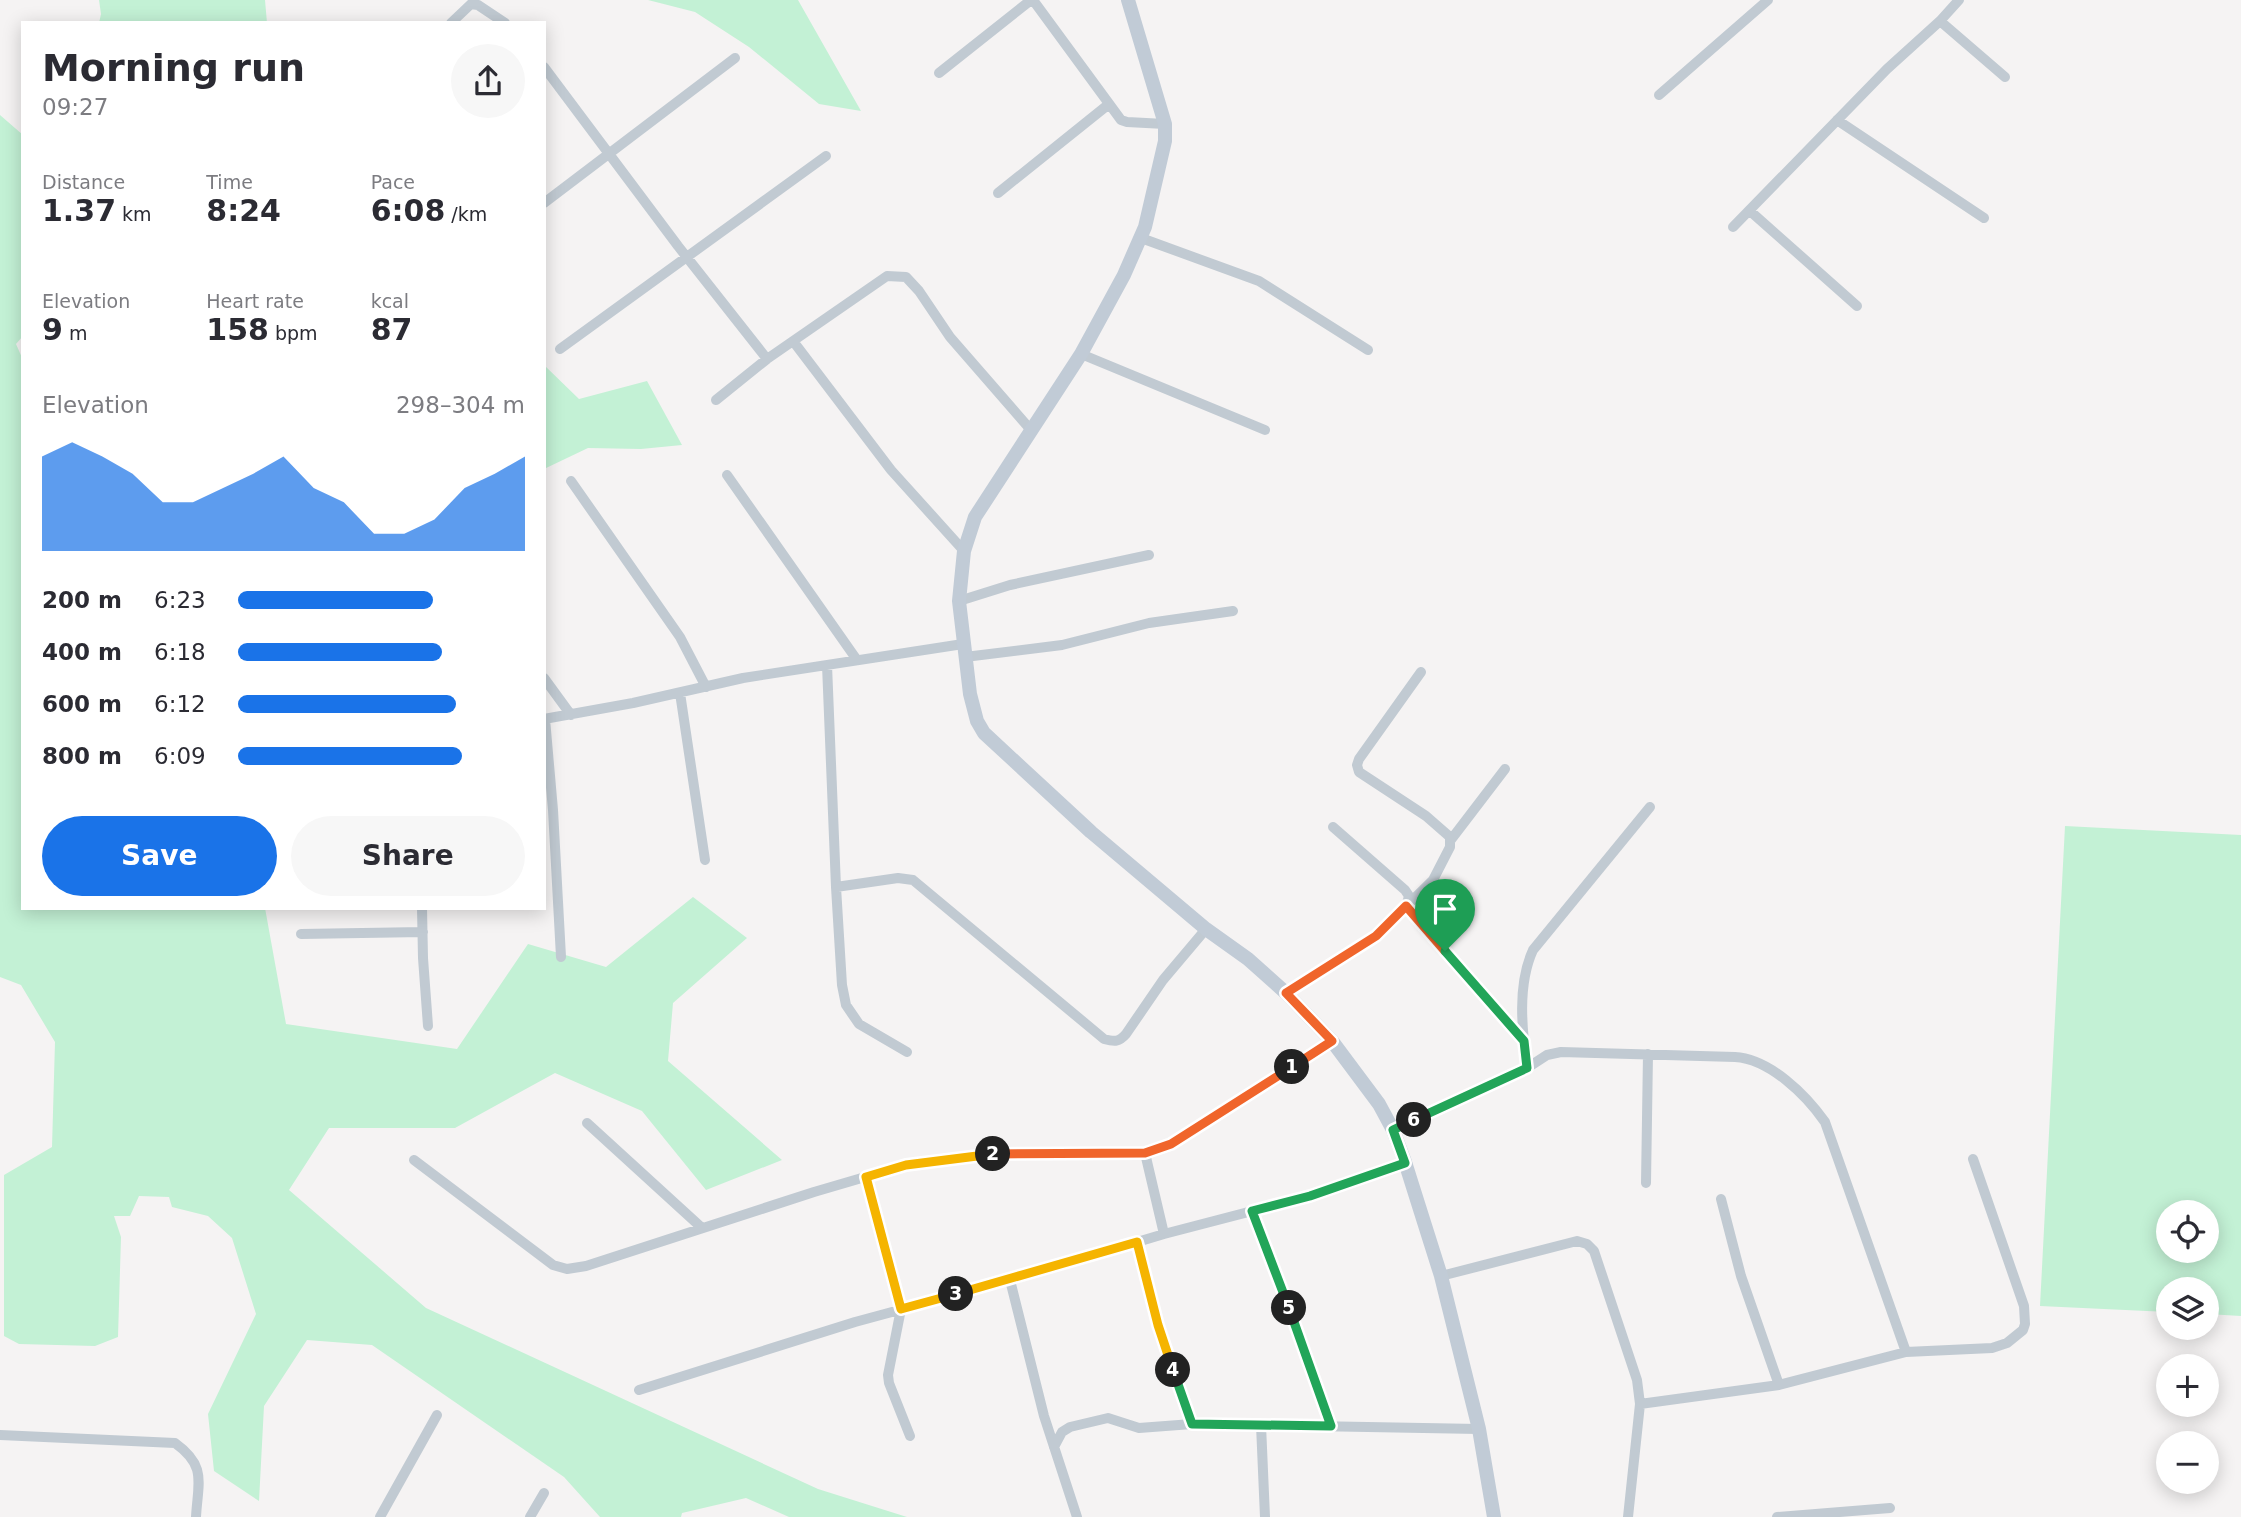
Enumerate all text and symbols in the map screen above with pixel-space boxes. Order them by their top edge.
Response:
button: share [451,44,525,118]
text: Morning run [42,46,305,90]
text: 09:27 [42,94,108,120]
text: Distance [42,171,125,193]
text: Time [206,171,253,193]
text: Pace [371,171,415,193]
text: 1.37 [42,193,116,228]
text: 8:24 [206,193,281,228]
text: 6:08 [371,193,445,228]
text: km [116,203,152,225]
text: /km [445,203,487,225]
text: Elevation [42,290,130,312]
text: Heart rate [206,290,304,312]
text: kcal [371,290,409,312]
text: 9 [42,312,63,347]
text: 158 [206,312,269,347]
text: 87 [371,312,412,347]
text: m [63,322,87,344]
text: bpm [269,322,318,344]
text: Elevation [42,392,149,418]
text: 298–304 m [396,392,525,418]
text: 200 m [42,587,122,613]
text: 6:23 [154,587,206,613]
text: 400 m [42,639,122,665]
text: 6:18 [154,639,206,665]
text: 600 m [42,691,122,717]
text: 6:12 [154,691,206,717]
text: 800 m [42,743,122,769]
text: 6:09 [154,743,206,769]
button: Save [42,816,277,896]
button: Share [291,816,525,896]
pin [1415,879,1475,951]
icon: arrive [1426,890,1464,928]
pin: 1 [1274,1050,1310,1084]
text: 1 [1285,1055,1298,1077]
pin: 6 [1396,1102,1432,1138]
text: 6 [1407,1108,1420,1130]
pin: 2 [976,1136,1010,1172]
text: 2 [986,1142,999,1164]
map controls [2156,1200,2219,1494]
button: locate [2156,1200,2219,1263]
pin: 3 [939,1276,974,1312]
button: layers [2156,1277,2219,1340]
text: 3 [949,1282,962,1304]
pin: 5 [1272,1290,1306,1326]
text: 5 [1282,1296,1295,1318]
pin: 4 [1156,1352,1190,1388]
button: + [2156,1354,2219,1417]
text: 4 [1166,1358,1179,1380]
button: − [2156,1431,2219,1494]

